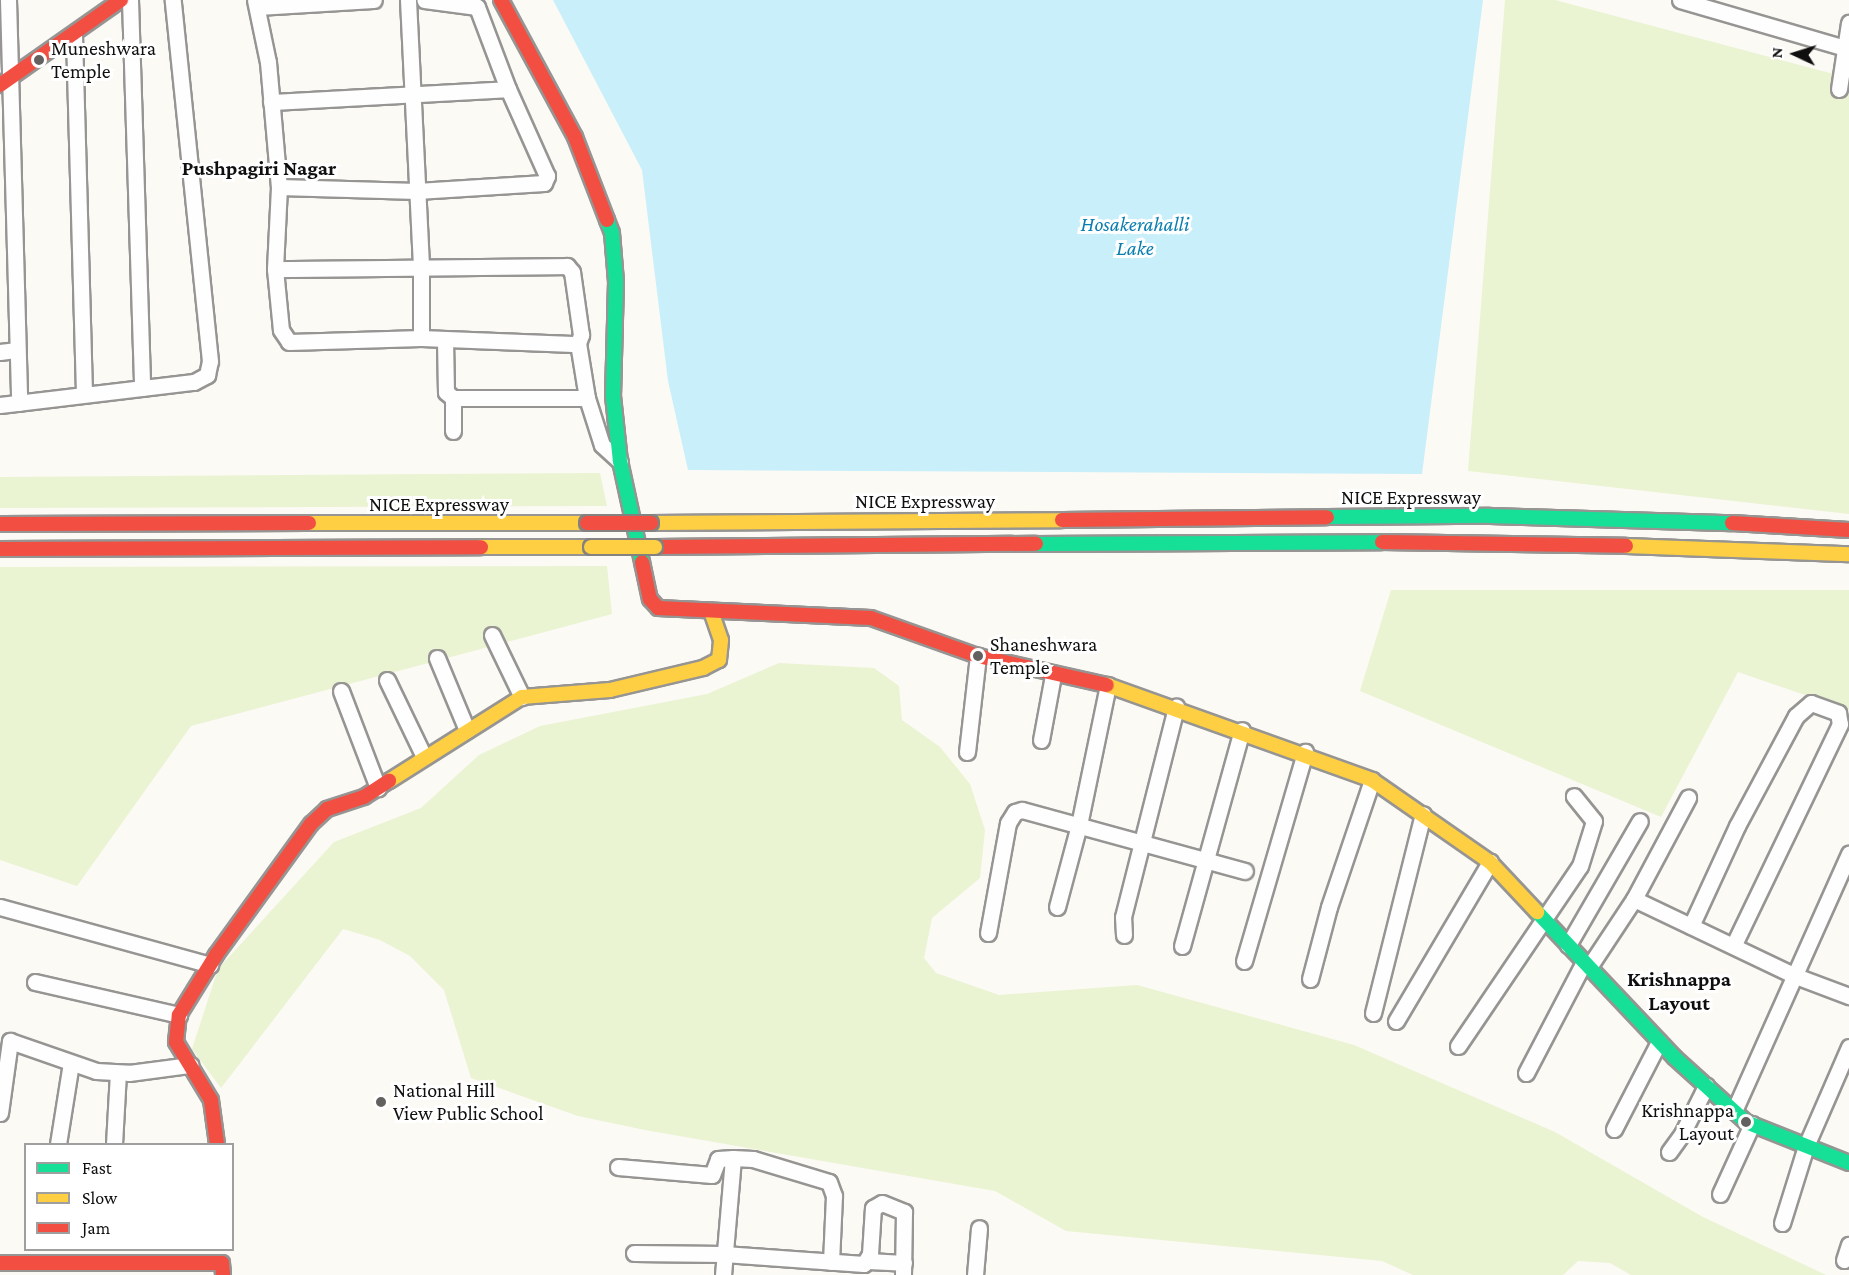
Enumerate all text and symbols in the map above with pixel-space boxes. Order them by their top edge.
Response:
north arrow [1765,24,1825,84]
place label: Muneshwara Temple [51,36,156,83]
text: N [1768,47,1785,59]
marker: Muneshwara Temple [32,53,46,67]
district label: Pushpagiri Nagar [182,155,336,181]
water label: Hosakerahalli Lake [1081,211,1189,261]
street label: NICE Expressway [1341,485,1481,509]
street label: NICE Expressway [855,489,995,513]
street label: NICE Expressway [369,492,509,516]
place label: Shaneshwara Temple [990,632,1097,679]
marker: Shaneshwara Temple [971,649,985,663]
district label: Krishnappa Layout [1627,966,1731,1016]
place label: National Hill View Public School [393,1078,543,1125]
marker: National Hill View Public School [374,1095,388,1109]
place label: Krishnappa Layout [1641,1098,1734,1145]
marker: Krishnappa Layout [1739,1115,1753,1129]
legend [24,1143,234,1251]
text: Fast [82,1158,112,1178]
text: Slow [82,1188,117,1208]
text: Jam [82,1218,110,1238]

